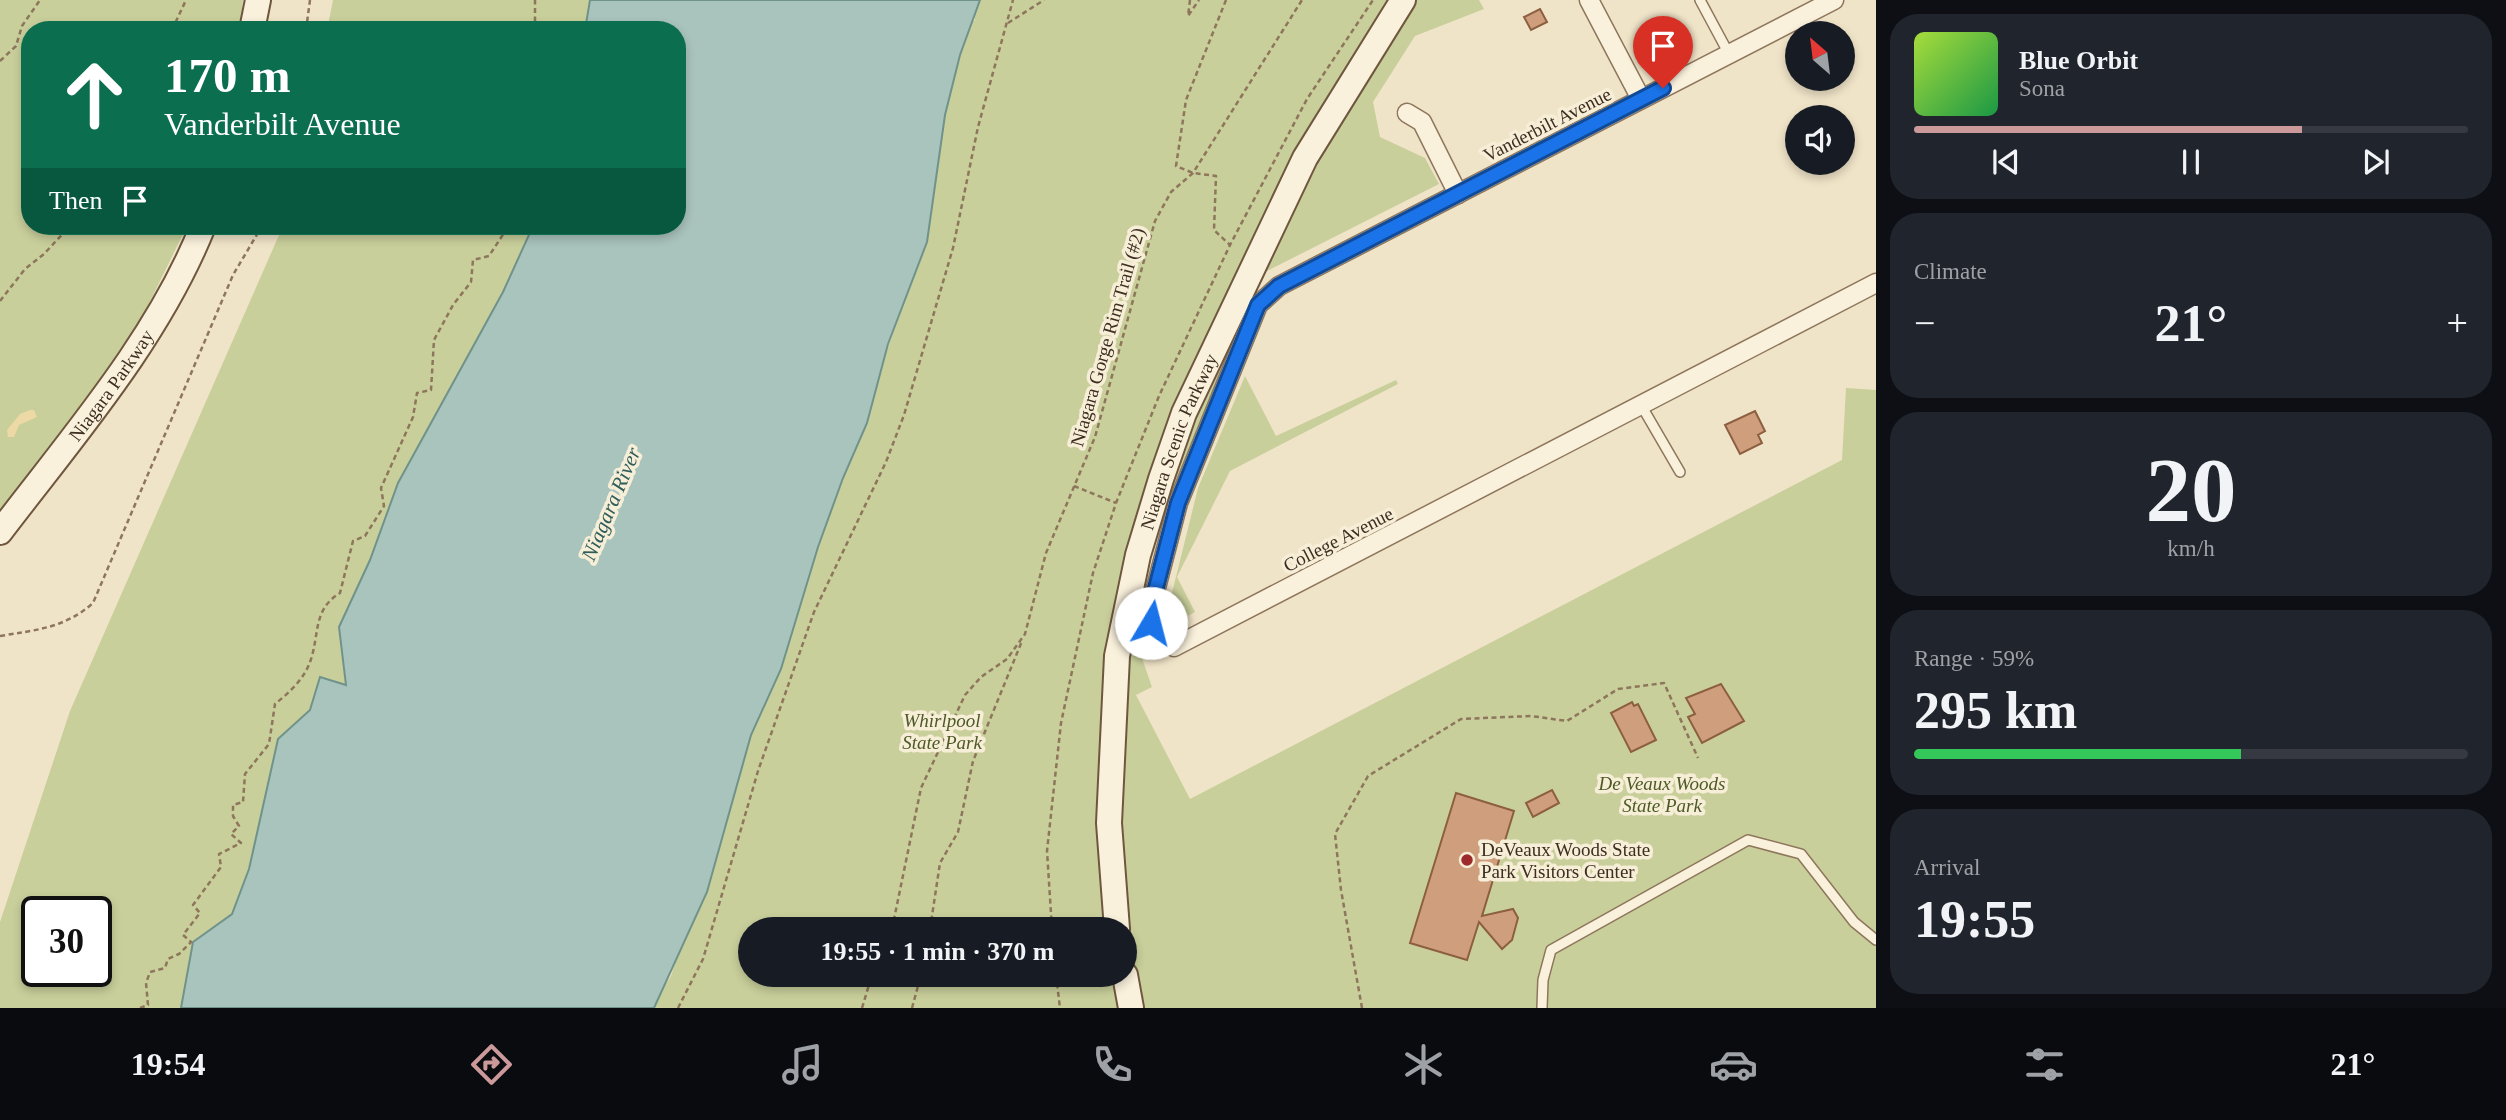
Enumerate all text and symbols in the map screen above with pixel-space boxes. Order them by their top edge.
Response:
pin [1633,16,1693,88]
north arrow [1785,21,1855,91]
map controls [1785,21,1855,175]
icon: arrive [1644,27,1682,65]
text: Blue Orbit [2019,46,2138,75]
text: 170 m [164,48,291,103]
icon: ahead [49,49,140,140]
text: Sona [2019,76,2065,101]
street label: Vanderbilt Avenue [1480,83,1615,166]
button: sound [1785,105,1855,175]
text: Vanderbilt Avenue [164,106,401,142]
icon: previous [1987,143,2025,181]
icon: pause [2172,143,2210,181]
icon: next [2357,143,2395,181]
icon: arrive [116,182,154,220]
text: Then [49,186,102,215]
street label: Niagara Gorge Rim Trail (#2) [1066,225,1150,449]
text: Climate [1914,259,1987,284]
text: 21° [2155,295,2227,352]
text: − [1914,302,1935,344]
text: + [2447,302,2468,344]
street label: Niagara Parkway [65,326,158,445]
street label: Niagara Scenic Parkway [1136,350,1222,532]
text: 20 [2146,440,2237,541]
water label: Niagara River [576,443,646,565]
street label: College Avenue [1280,503,1397,576]
text: km/h [2167,536,2215,561]
position arrow [1114,586,1188,660]
text: Range · 59% [1914,646,2034,671]
text: 295 km [1914,682,2077,739]
park label: Whirlpool State Park [902,710,982,753]
park label: De Veaux Woods State Park [1598,773,1726,816]
place label: DeVeaux Woods State Park Visitors Center [1481,839,1650,882]
marker: DeVeaux Woods State Park Visitors Center [1459,852,1475,868]
text: Arrival [1914,855,1980,880]
text: 19:55 [1914,891,2035,948]
speed limit sign: 30 [21,896,112,987]
text: 19:55 · 1 min · 370 m [821,937,1055,966]
icon: directions [467,1040,516,1089]
icon: music [778,1040,827,1089]
icon: phone [1088,1040,1137,1089]
icon: climate [1399,1040,1448,1089]
icon: car [1709,1040,1758,1089]
icon: filters [2020,1040,2069,1089]
text: 19:54 [131,1046,205,1082]
text: 21° [2330,1046,2375,1082]

